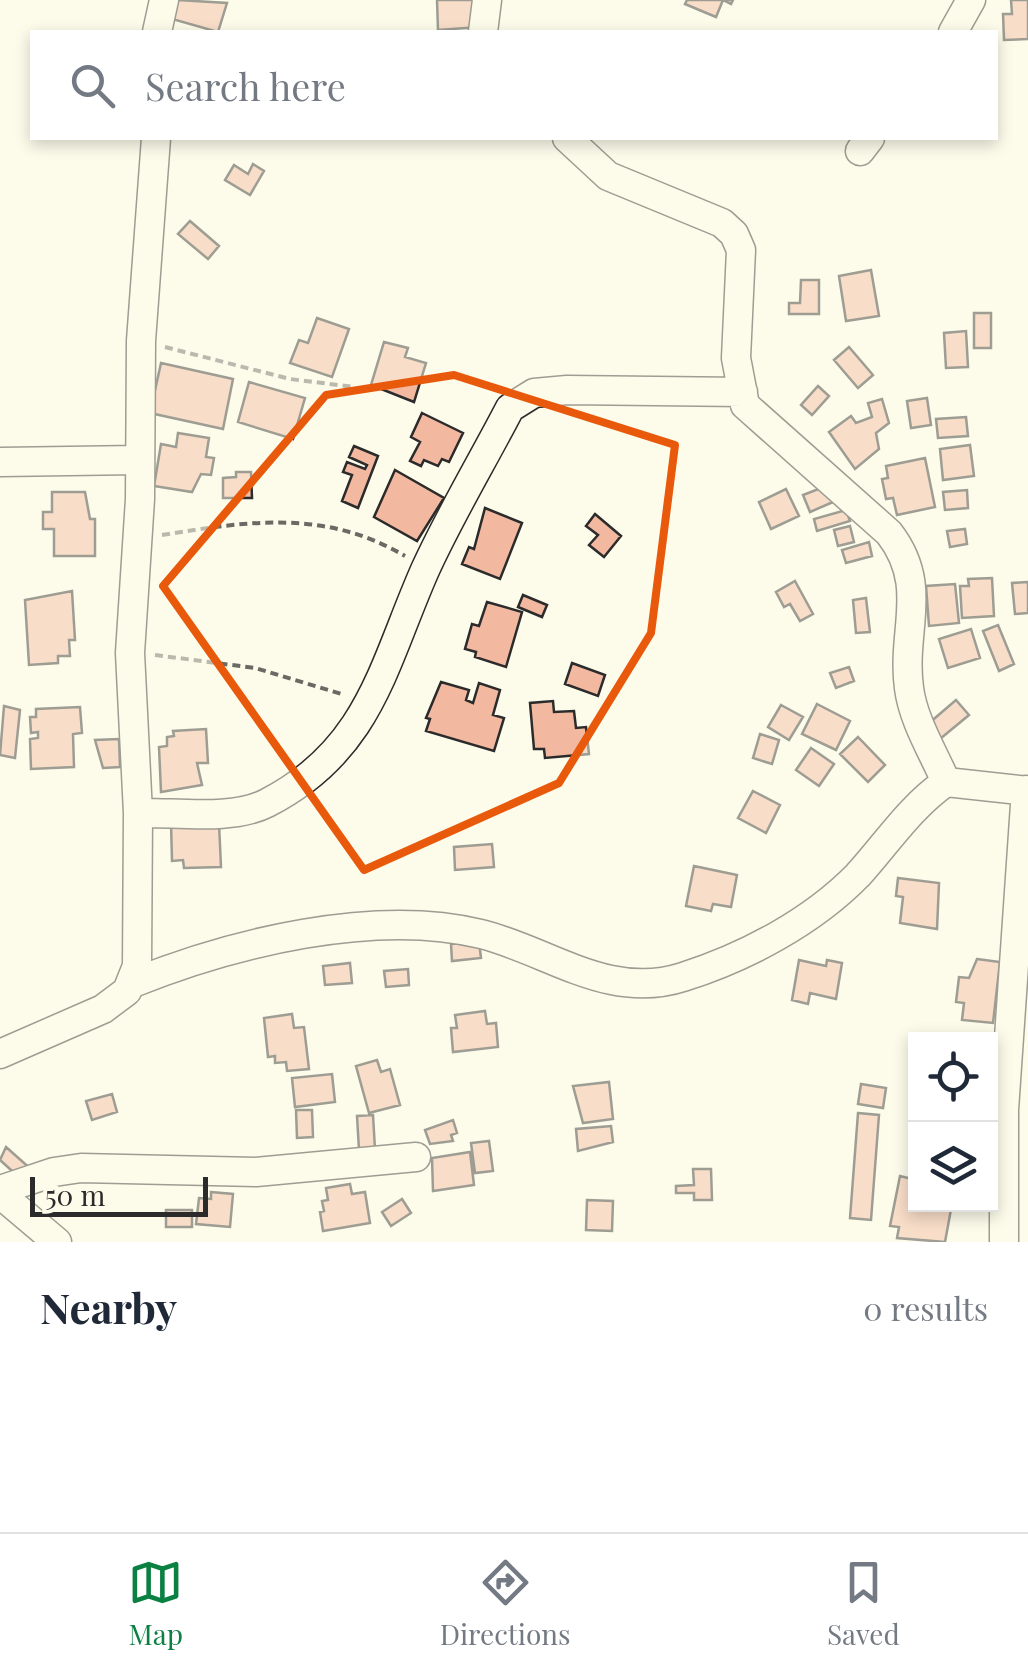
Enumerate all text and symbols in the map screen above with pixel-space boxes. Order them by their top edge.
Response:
search box [30,30,998,140]
icon: search [65,58,120,113]
text: Search here [145,60,346,111]
map controls [908,1032,998,1212]
button: locate [908,1032,998,1122]
button: layers [908,1122,998,1212]
scale bar [30,1172,208,1216]
text: 50 m [45,1176,105,1213]
text: Nearby [40,1279,177,1335]
text: 0 results [863,1286,988,1329]
tab: Map [128,1555,183,1652]
tab: Directions [440,1555,571,1652]
tab: Saved [827,1555,900,1652]

